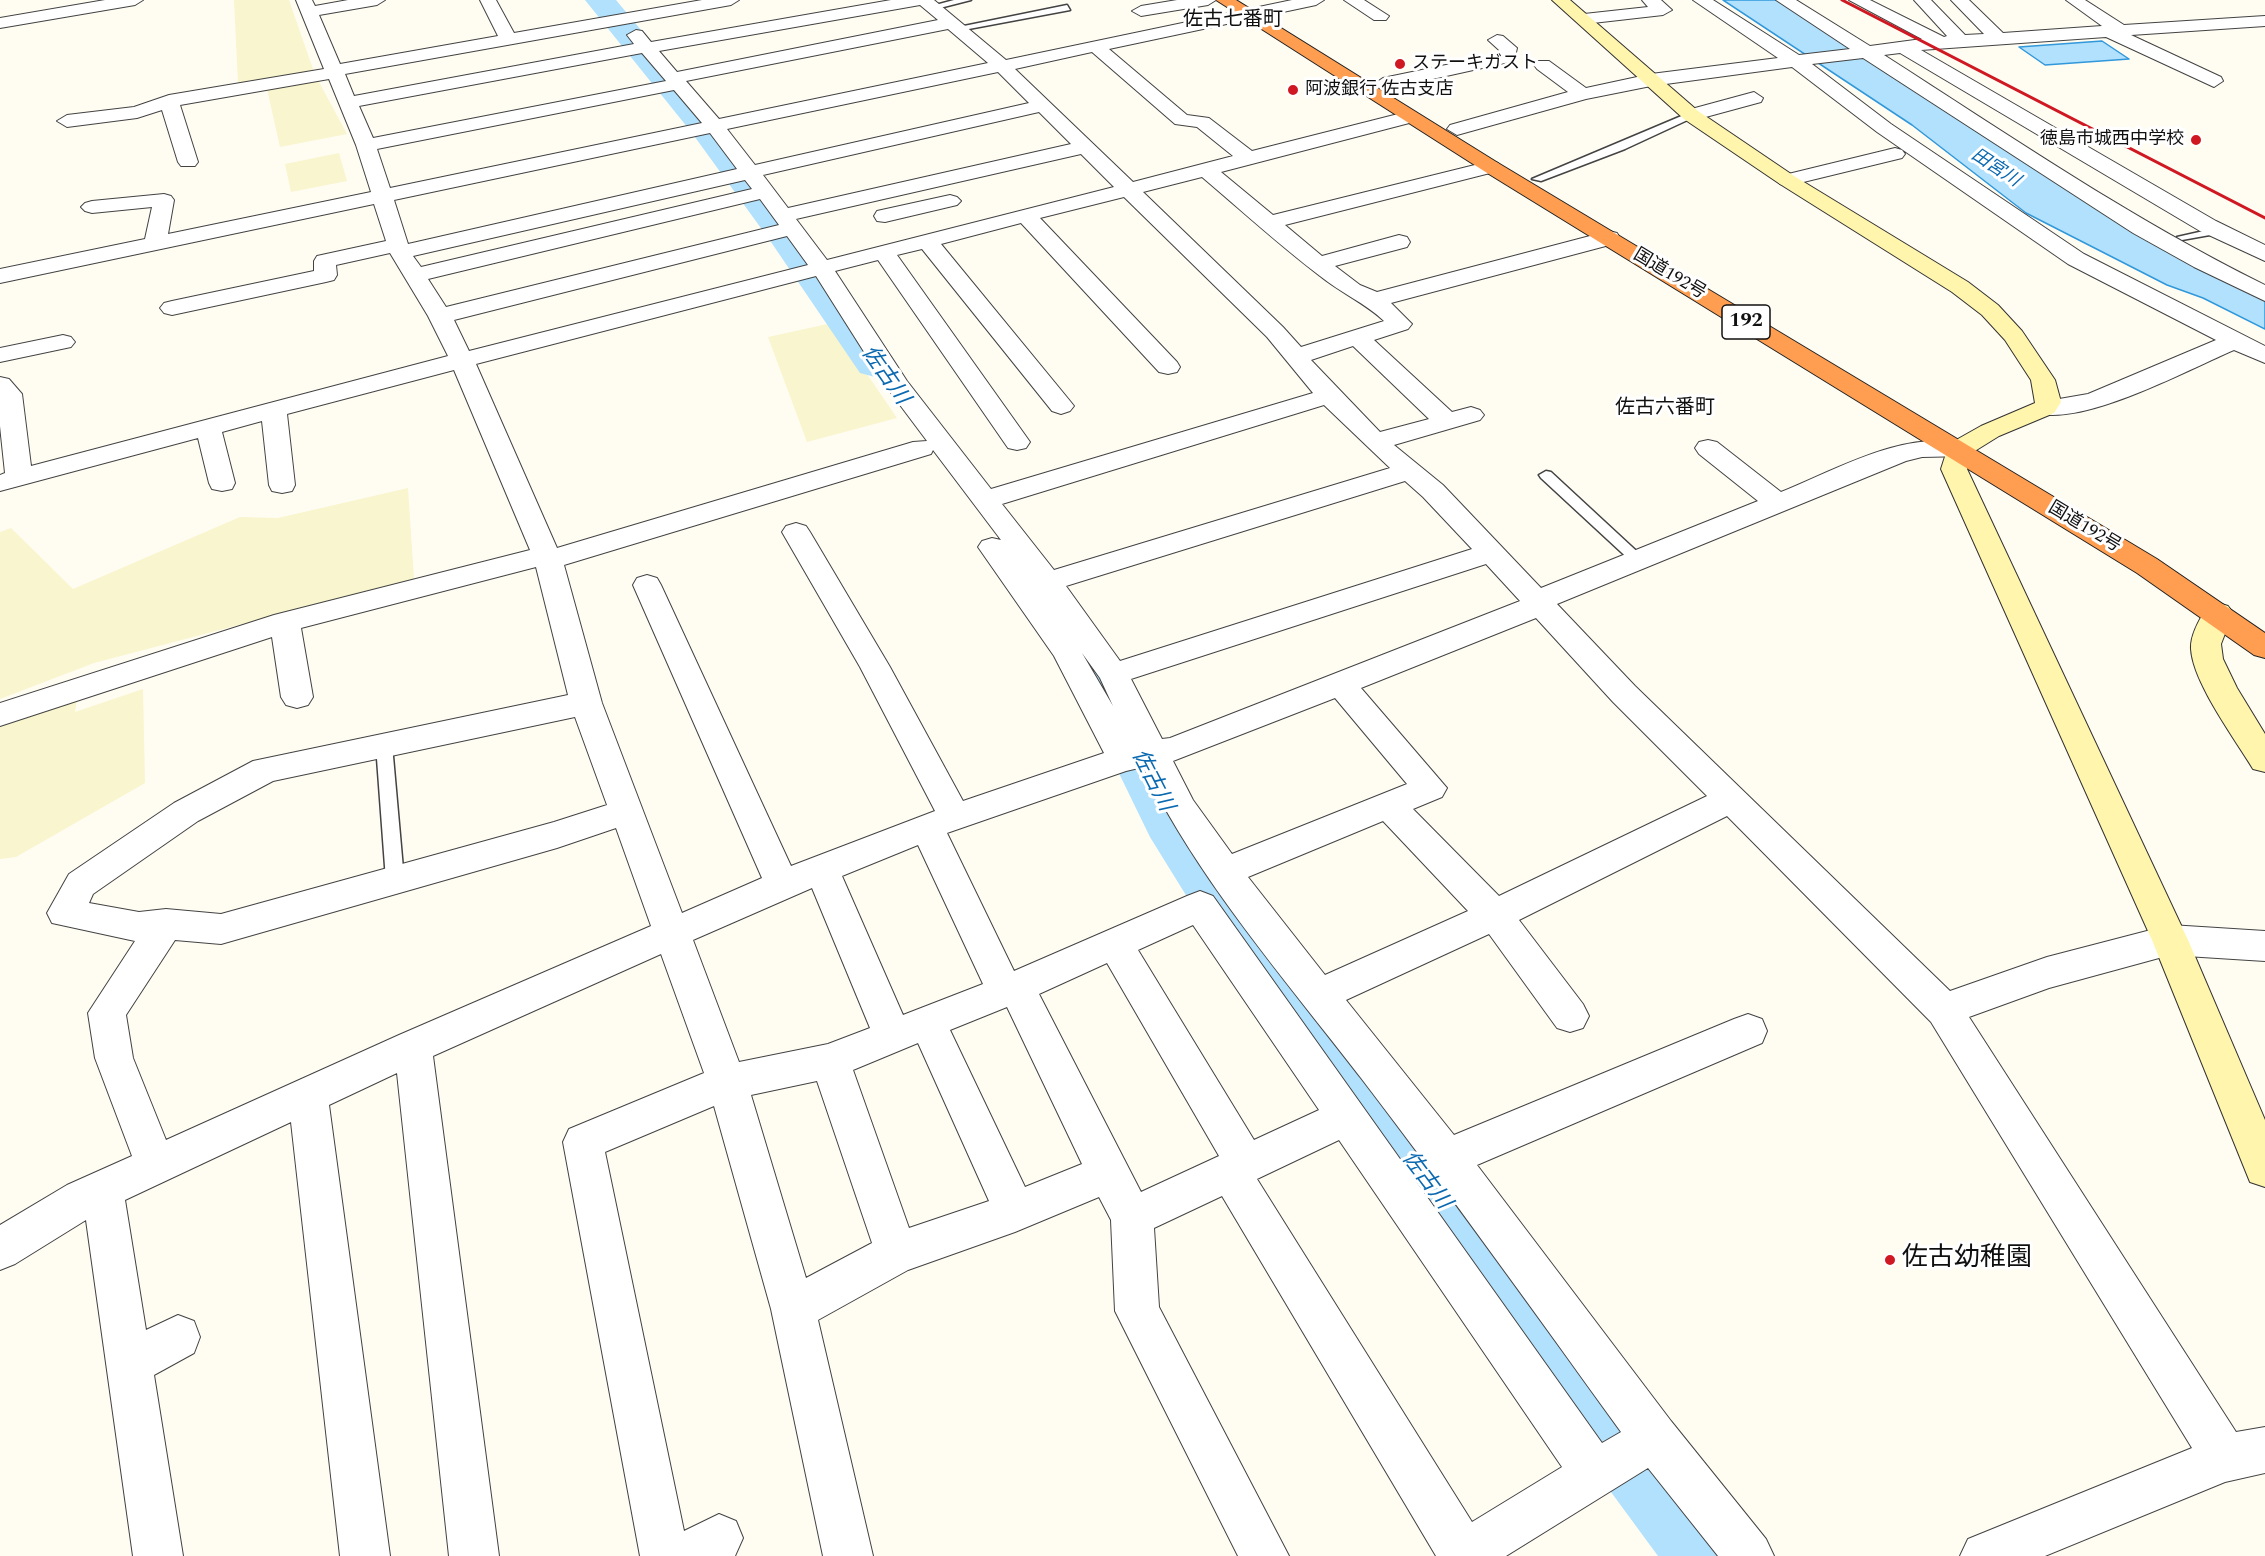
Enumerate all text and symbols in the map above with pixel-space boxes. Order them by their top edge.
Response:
district label: 佐古七番町 [1183,9,1283,33]
place label: ステーキガスト [1412,53,1538,75]
marker: ステーキガスト [1393,57,1407,71]
place label: 阿波銀行 佐古支店 [1305,79,1453,101]
marker: 阿波銀行 佐古支店 [1286,83,1300,97]
place label: 徳島市城西中学校 [2040,129,2184,151]
marker: 徳島市城西中学校 [2189,133,2203,147]
water label: 田宮川 [1966,145,2024,193]
street label: 国道192号 [1629,245,1709,305]
road number: 192 [1722,305,1770,339]
water label: 佐古川 [854,341,914,411]
district label: 佐古六番町 [1615,397,1715,421]
street label: 国道192号 [2044,498,2124,558]
water label: 佐古川 [1124,746,1178,816]
water label: 佐古川 [1395,1147,1455,1215]
place label: 佐古幼稚園 [1902,1244,2032,1276]
marker: 佐古幼稚園 [1883,1253,1897,1267]

